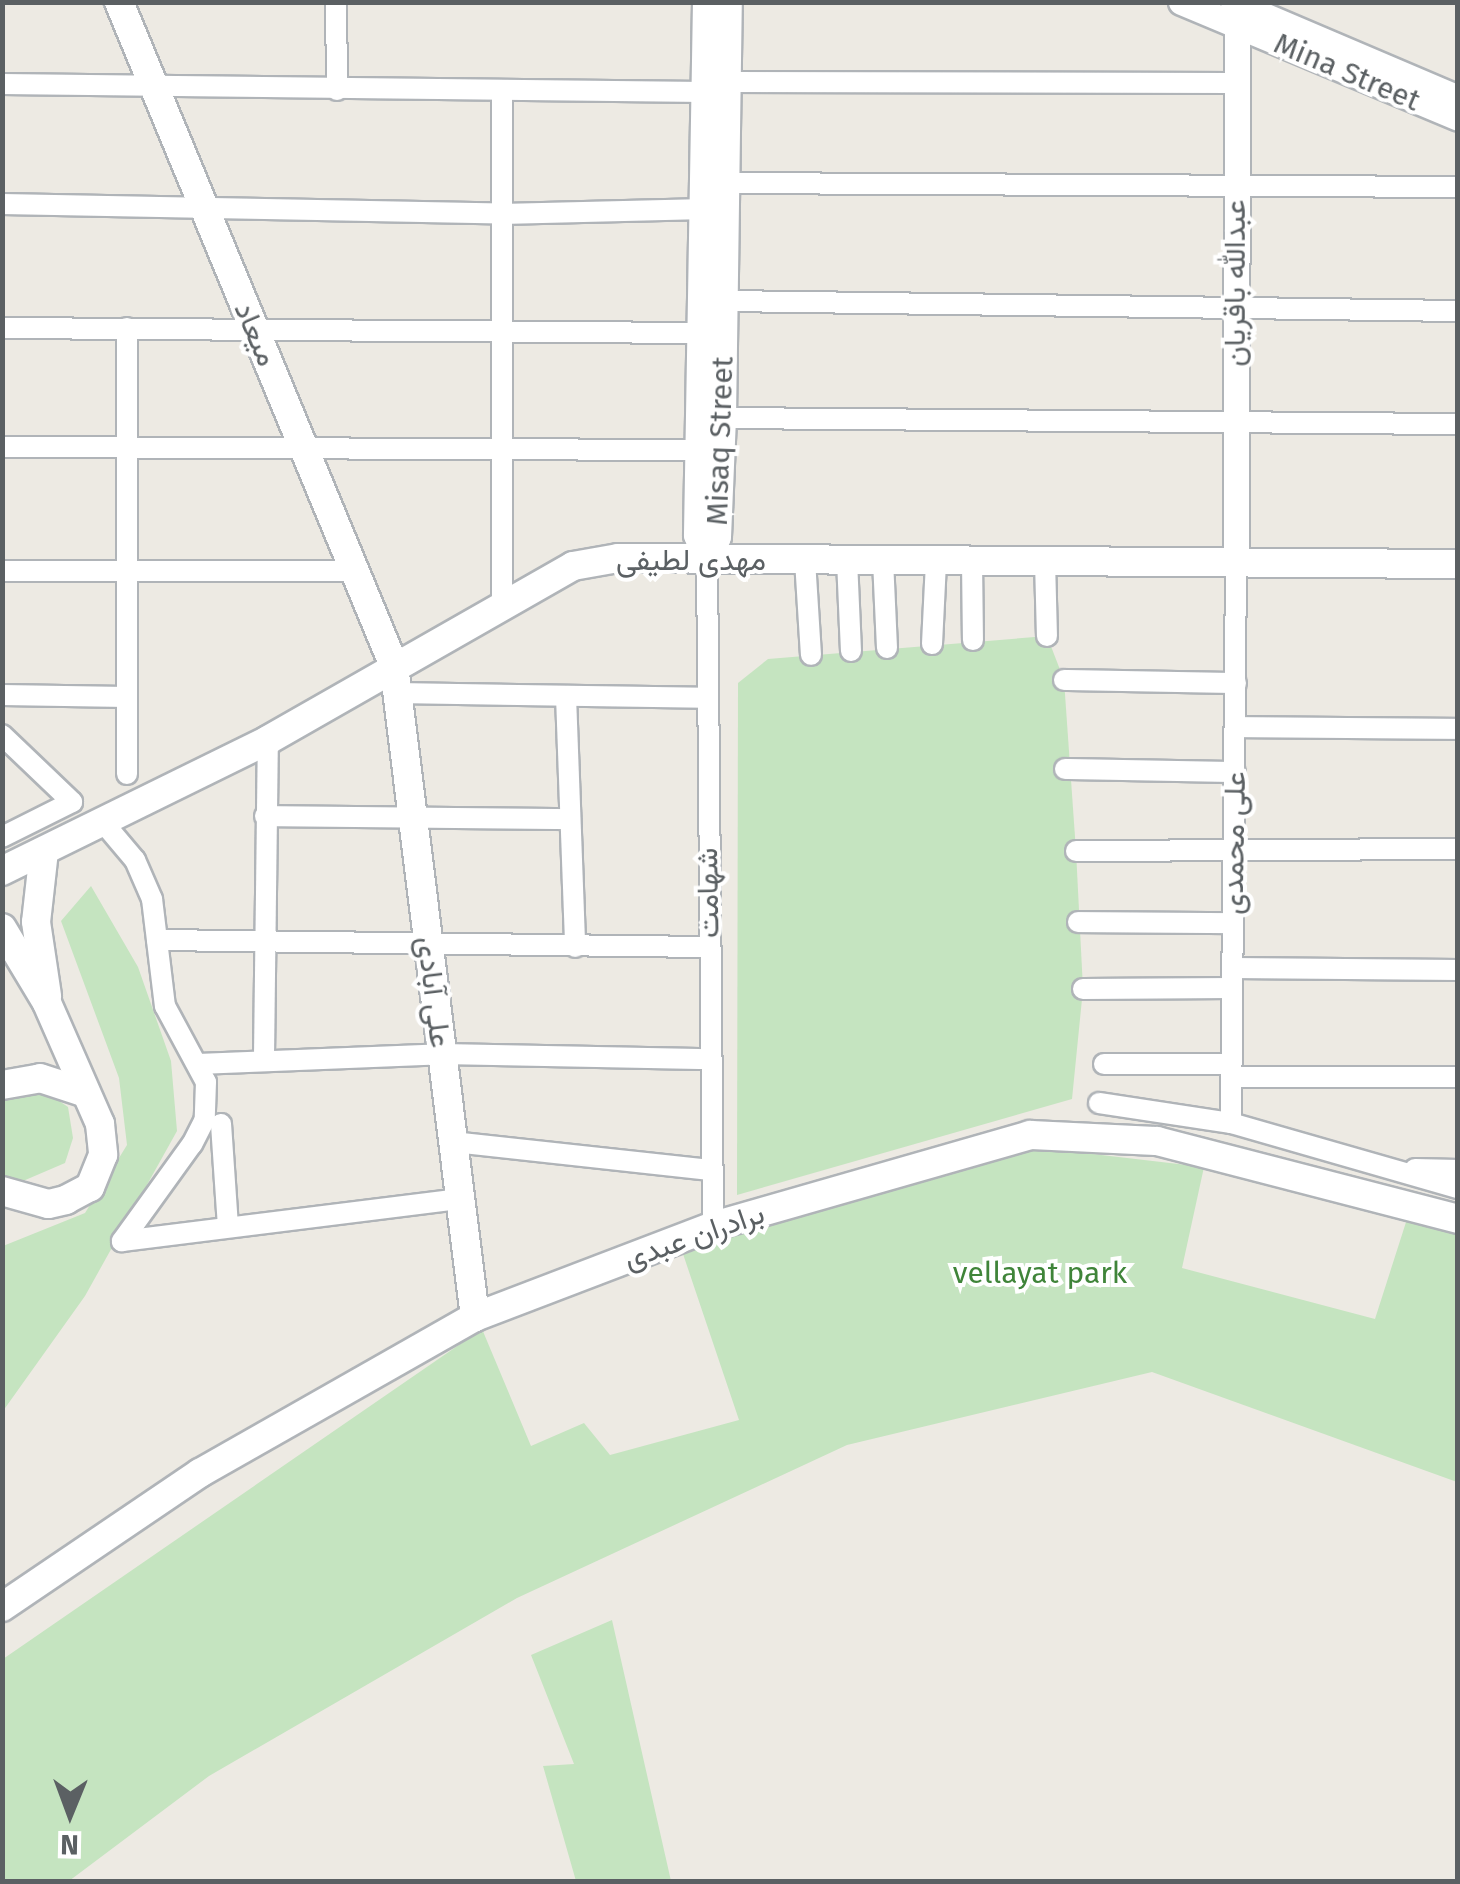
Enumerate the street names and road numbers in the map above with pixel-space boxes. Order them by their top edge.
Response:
street label: Mina Street [1269,25,1425,119]
street label: عبدالله باقریان [1217,199,1253,367]
street label: میعاد [226,296,286,372]
street label: Misaq Street [699,356,741,526]
street label: مهدی لطیفی [616,542,766,578]
street label: علی محمدی [1215,771,1253,915]
street label: شهامت [689,848,727,938]
street label: علی آبادی [409,934,459,1050]
street label: برادران عبدی [619,1195,769,1277]

